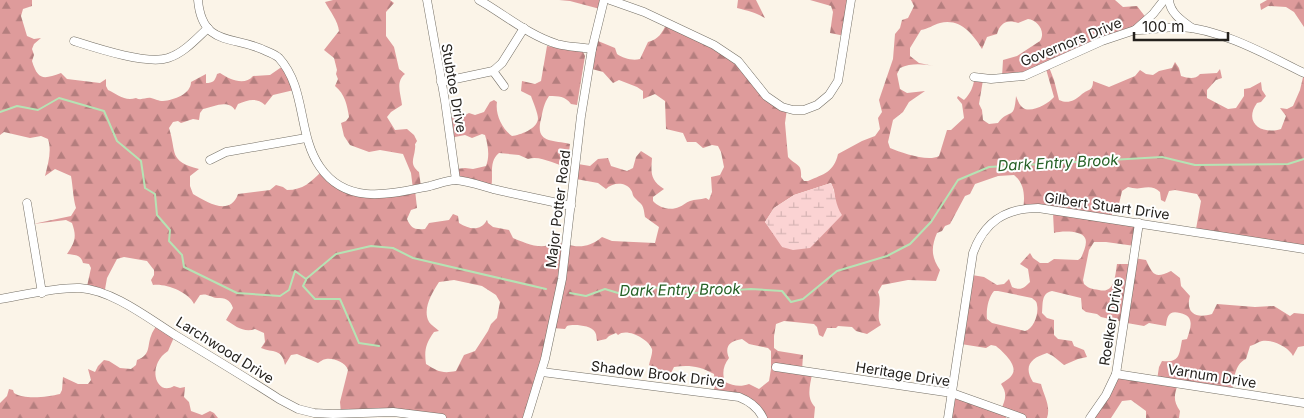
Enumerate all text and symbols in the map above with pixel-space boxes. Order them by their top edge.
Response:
scale bar [1134,10,1228,42]
street label: Governors Drive [1018,13,1124,70]
text: 100 m [1142,17,1184,36]
street label: Stubtoe Drive [438,42,471,134]
street label: Major Potter Road [542,149,573,269]
water label: Dark Entry Brook [997,150,1120,175]
street label: Gilbert Stuart Drive [1043,188,1171,223]
street label: Roelker Drive [1095,277,1126,367]
water label: Dark Entry Brook [619,279,742,300]
street label: Larchwood Drive [173,313,277,387]
street label: Shadow Brook Drive [590,357,726,390]
street label: Heritage Drive [855,358,952,389]
street label: Varnum Drive [1166,360,1258,391]

